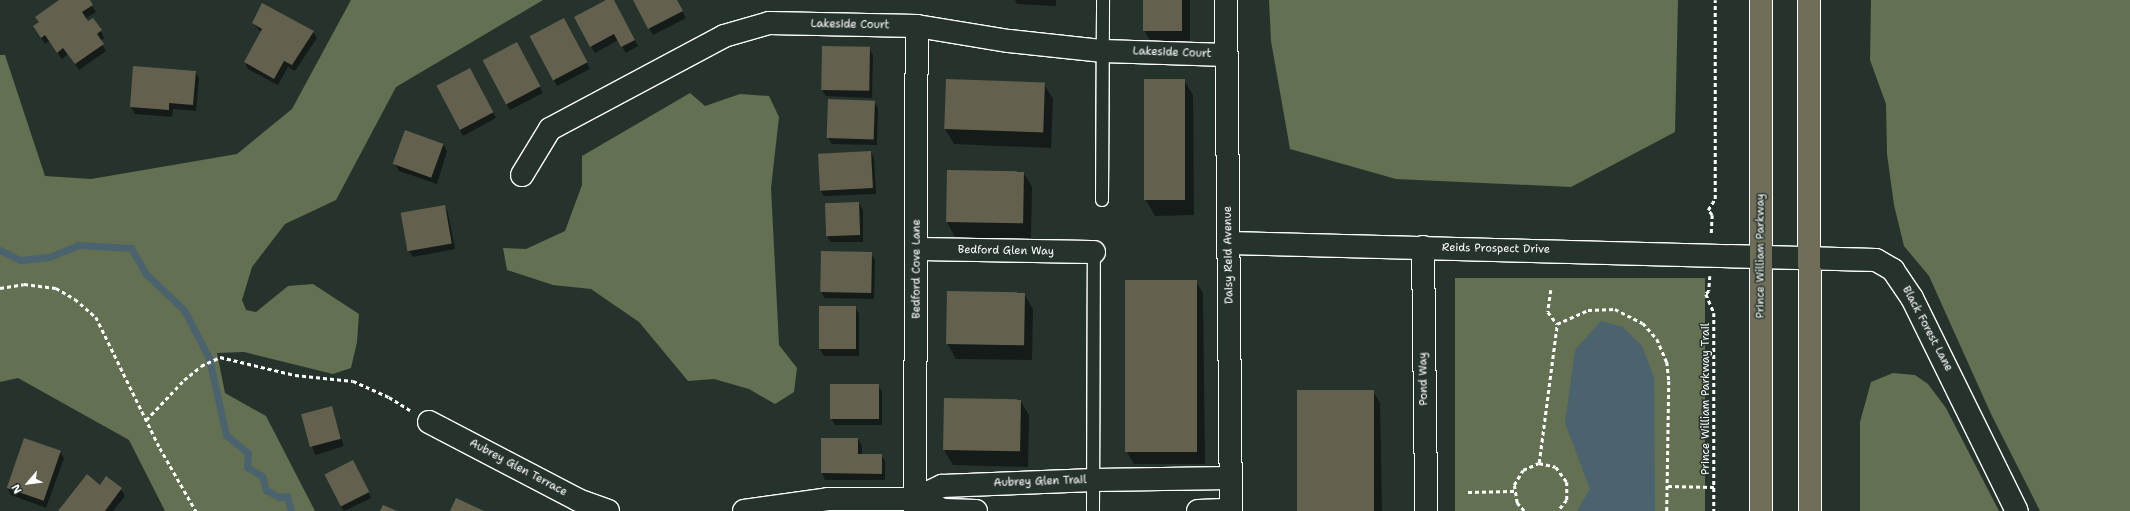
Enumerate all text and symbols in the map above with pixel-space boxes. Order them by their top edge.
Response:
street label: Lakeside Court [810,18,890,32]
street label: Lakeside Court [1132,45,1212,61]
street label: Prince William Parkway [1754,194,1768,318]
street label: Daisy Reid Avenue [1222,206,1236,304]
street label: Bedford Cove Lane [910,219,924,319]
street label: Reids Prospect Drive [1442,241,1550,257]
street label: Bedford Glen Way [958,244,1054,258]
street label: Black Forest Lane [1899,284,1955,374]
street label: Prince William Parkway Trail [1699,323,1713,475]
street label: Pond Way [1417,352,1431,406]
street label: Aubrey Glen Terrace [467,437,569,499]
north arrow [8,463,48,503]
street label: Aubrey Glen Trail [993,474,1087,490]
text: N [8,481,26,496]

